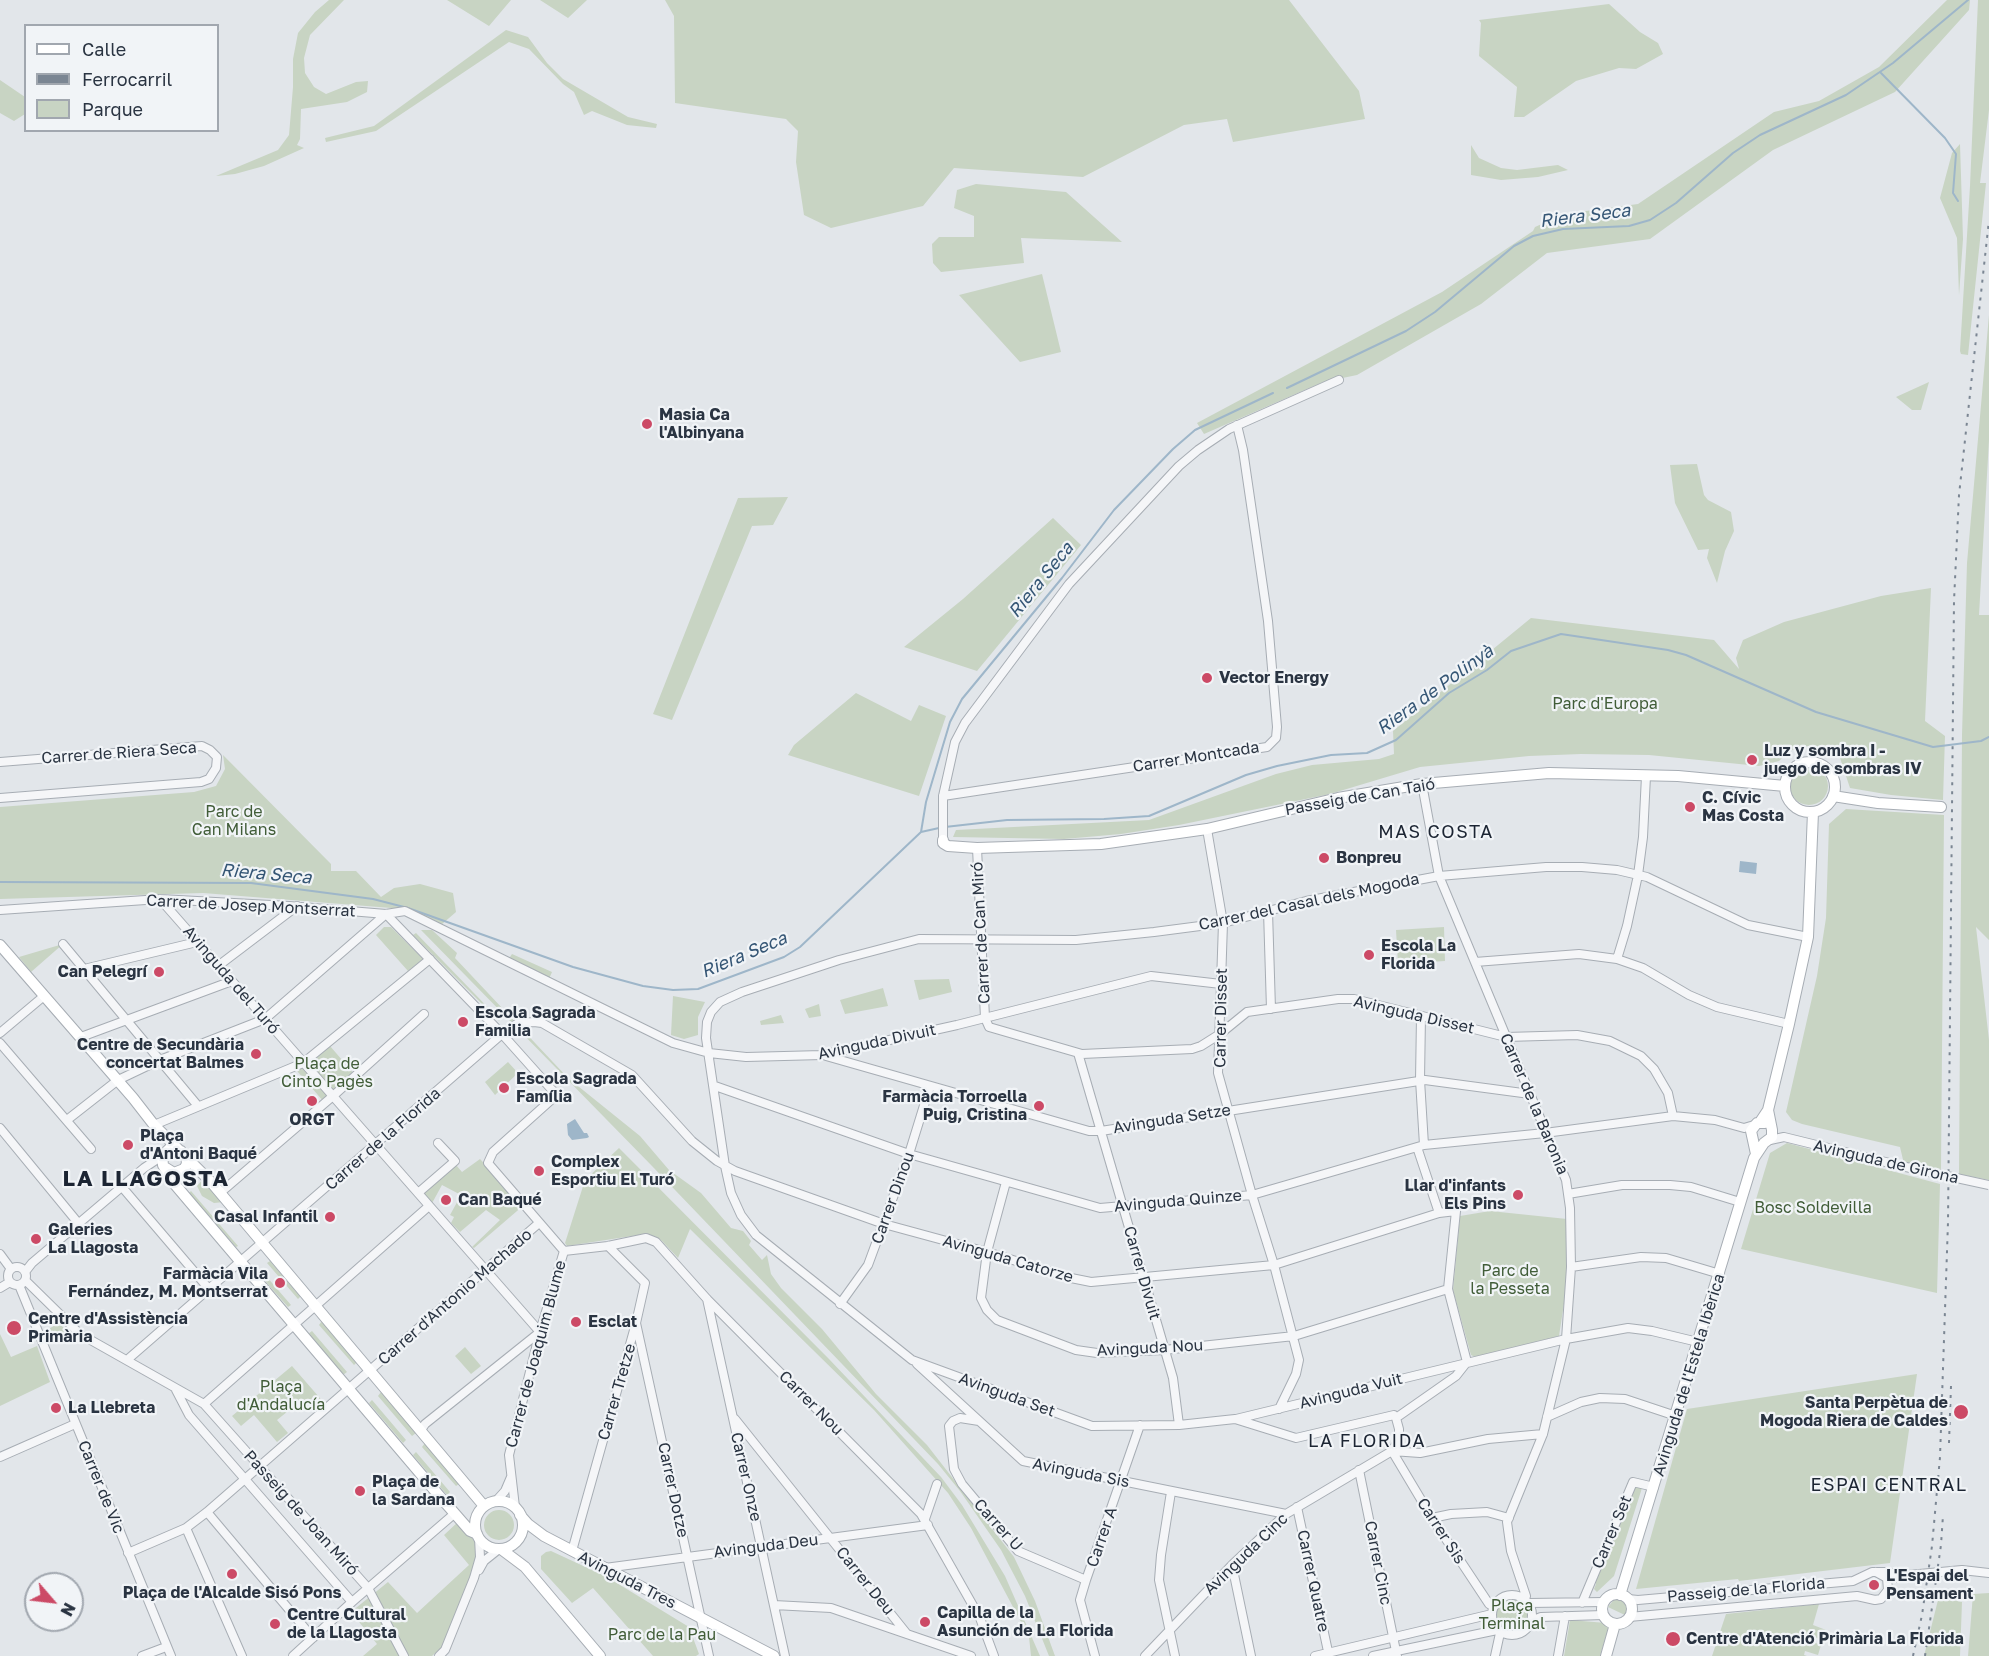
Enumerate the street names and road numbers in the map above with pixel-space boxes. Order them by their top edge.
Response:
street label: Carrer de Riera Seca [41,738,197,768]
street label: Carrer Montcada [1131,738,1261,776]
street label: Passeig de Can Taió [1283,774,1437,820]
street label: Carrer de Can Miró [968,861,994,1005]
street label: Carrer del Casal dels Mogoda [1197,869,1421,935]
street label: Carrer de Josep Montserrat [146,891,356,921]
street label: Avinguda del Turó [179,922,283,1038]
street label: Carrer Disset [1211,968,1231,1068]
street label: Avinguda Disset [1352,992,1476,1038]
street label: Avinguda Divuit [816,1020,938,1064]
street label: Carrer de la Baronia [1496,1030,1572,1178]
street label: Carrer de la Florida [321,1084,445,1194]
street label: Avinguda Setze [1112,1100,1232,1138]
street label: Avinguda de Girona [1811,1136,1961,1188]
street label: Carrer Dinou [867,1149,919,1247]
street label: Avinguda Quinze [1113,1186,1243,1216]
street label: Carrer Divuit [1119,1224,1165,1322]
street label: Carrer d'Antonio Machado [374,1225,536,1369]
street label: Avinguda Catorze [941,1231,1075,1287]
street label: Carrer de Joaquim Blume [502,1258,570,1450]
street label: Avinguda de l'Estela Ibèrica [1649,1271,1729,1479]
street label: Avinguda Nou [1096,1336,1204,1360]
street label: Carrer Tretze [594,1341,640,1443]
street label: Carrer Nou [775,1367,847,1439]
street label: Avinguda Set [956,1369,1058,1421]
street label: Avinguda Vuit [1297,1369,1405,1413]
street label: Carrer Onze [726,1431,766,1523]
street label: Carrer de Vic [74,1438,128,1536]
street label: Carrer Dotze [654,1441,692,1539]
street label: Passeig de Joan Miró [240,1446,362,1580]
street label: Avinguda Sis [1031,1454,1131,1492]
street label: Carrer Set [1588,1492,1636,1572]
street label: Carrer Sis [1413,1494,1469,1568]
street label: Carrer U [970,1495,1026,1555]
street label: Carrer A [1083,1504,1121,1570]
street label: Avinguda Cinc [1200,1509,1292,1599]
street label: Carrer Cinc [1360,1519,1396,1607]
street label: Carrer Quatre [1293,1528,1333,1634]
street label: Avinguda Deu [713,1530,819,1562]
street label: Carrer Deu [832,1543,898,1619]
street label: Avinguda Tres [575,1547,679,1613]
street label: Passeig de la Florida [1666,1574,1826,1606]

